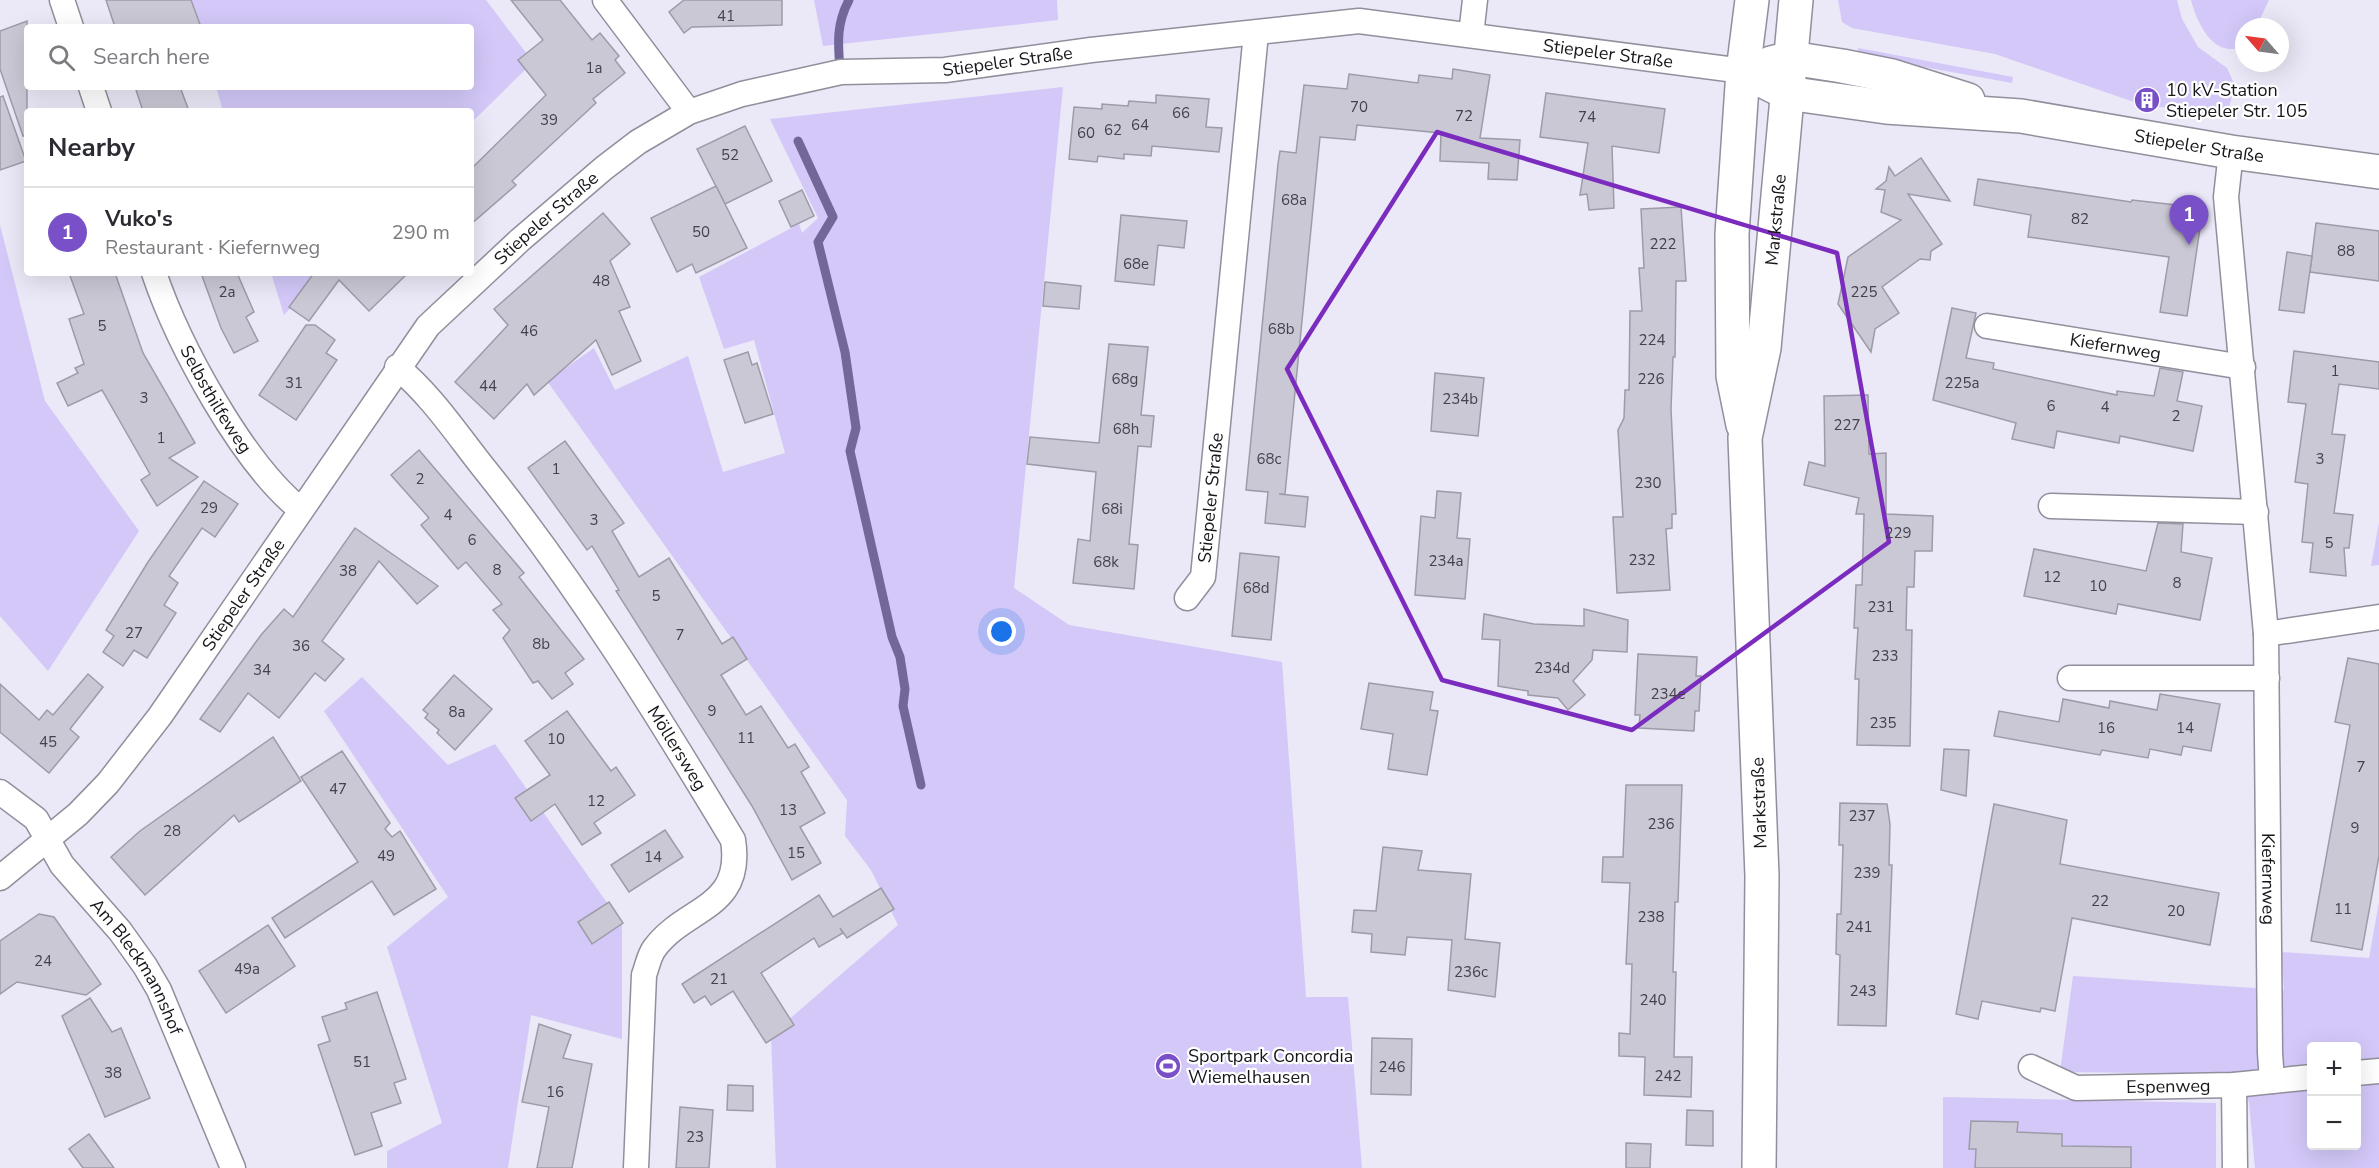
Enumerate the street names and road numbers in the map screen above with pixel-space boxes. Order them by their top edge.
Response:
street label: Stiepeler Straße [1541,33,1674,74]
street label: Stiepeler Straße [941,41,1074,82]
street label: Stiepeler Straße [2132,124,2265,168]
street label: Stiepeler Straße [489,166,603,270]
street label: Markstraße [1760,173,1792,267]
street label: Kiefernweg [2068,327,2163,366]
street label: Selbsthilfeweg [174,341,257,458]
street label: Stiepeler Straße [1192,431,1229,564]
street label: Stiepeler Straße [196,534,290,656]
street label: Möllersweg [642,701,712,795]
street label: Markstraße [1745,757,1773,849]
street label: Kiefernweg [2256,833,2281,925]
street label: Am Bleckmannshof [85,893,189,1039]
street label: Espenweg [2126,1073,2211,1099]

